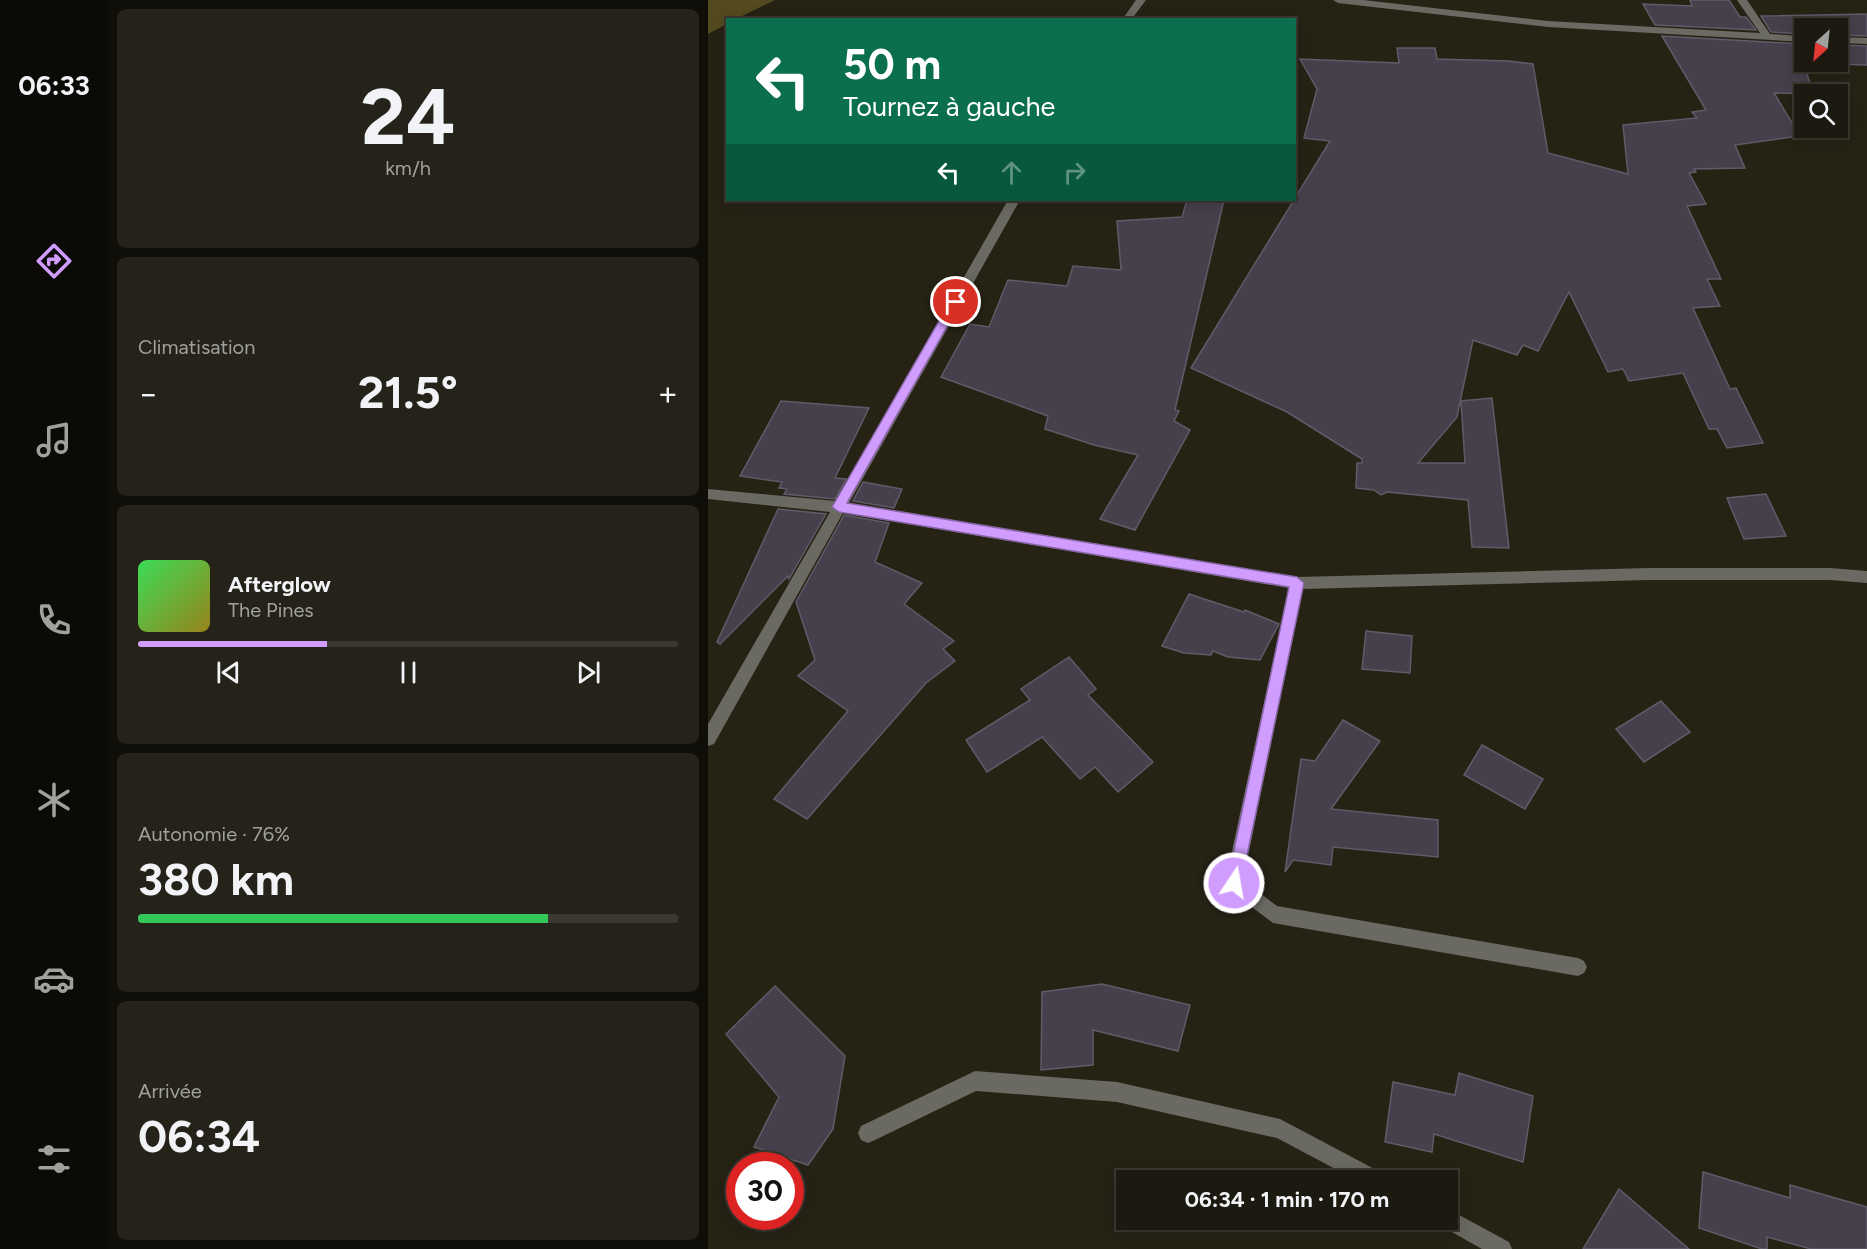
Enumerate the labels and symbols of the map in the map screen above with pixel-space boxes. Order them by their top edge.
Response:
north arrow [1794,18,1848,72]
pin [930,276,981,327]
position arrow [1202,851,1266,915]
speed limit sign: 30 [726,1152,804,1230]

